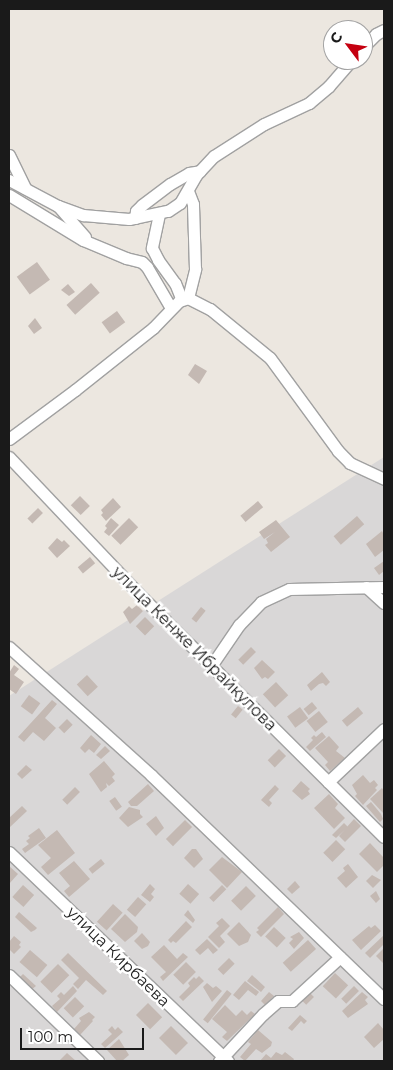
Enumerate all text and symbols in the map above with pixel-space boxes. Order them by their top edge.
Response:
north arrow [323,20,373,70]
text: С [326,29,346,47]
street label: улица Кенже Ибрайкулова [108,563,280,735]
street label: улица Кирбаева [62,903,174,1011]
scale bar [22,1018,146,1050]
text: 100 m [28,1027,73,1046]

